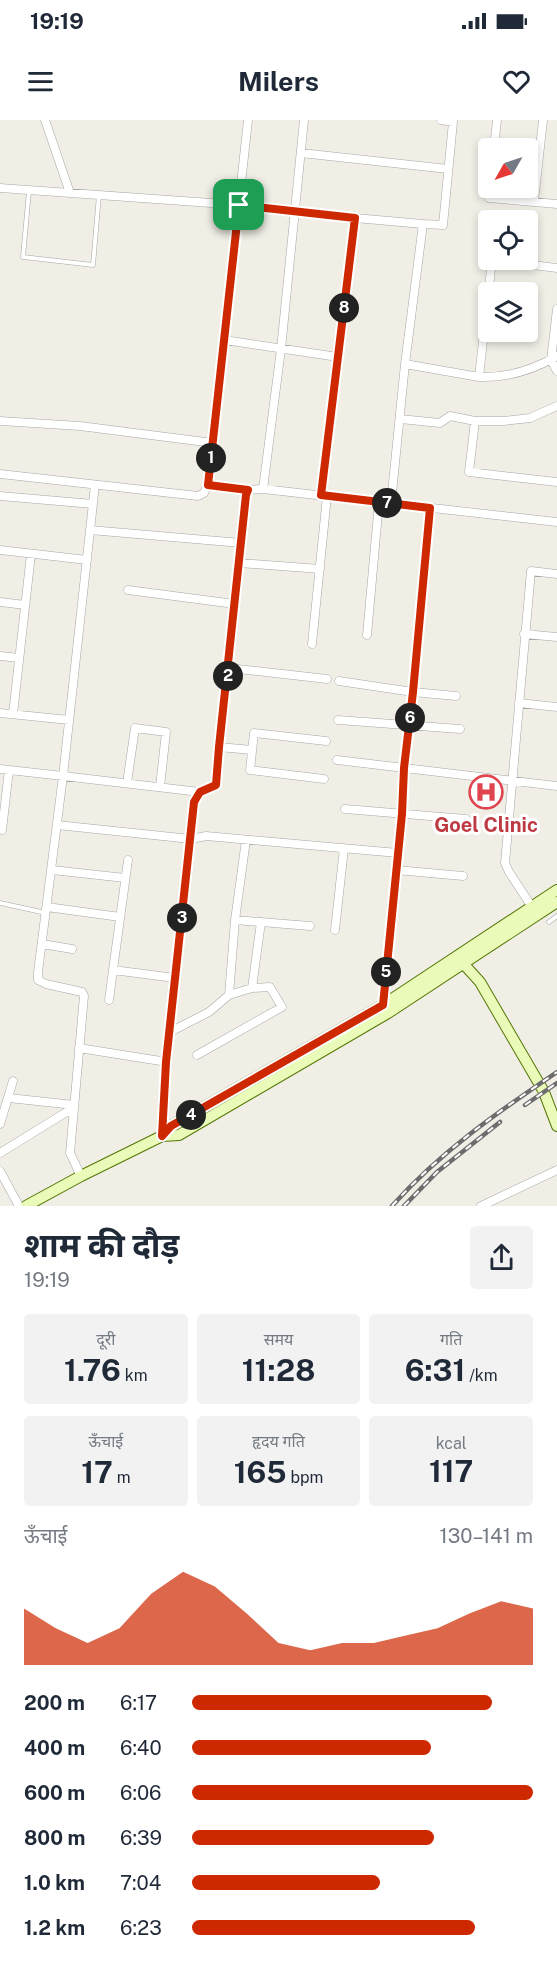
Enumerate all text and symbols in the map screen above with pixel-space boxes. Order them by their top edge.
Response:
text: 19:19 [30,8,84,34]
icon: menu [24,65,57,98]
text: Milers [238,65,319,97]
icon: heart [500,65,533,98]
north arrow [478,138,538,198]
map controls [478,138,538,342]
pin [213,179,264,230]
icon: arrive [222,188,255,221]
button: locate [478,210,538,270]
button: layers [478,282,538,342]
pin: 8 [329,293,359,323]
text: 8 [339,298,349,317]
pin: 1 [196,443,226,473]
text: 1 [208,448,214,467]
pin: 7 [372,488,402,518]
text: 7 [382,493,392,512]
pin: 2 [213,661,243,691]
text: 2 [223,666,233,685]
pin: 6 [395,703,425,733]
text: 6 [405,708,415,727]
hospital icon: Goel Clinic [468,774,504,810]
place label: Goel Clinic [434,813,538,837]
pin: 3 [167,903,197,933]
text: 3 [177,908,187,927]
pin: 5 [371,957,401,987]
text: 5 [381,962,391,981]
pin: 4 [176,1100,206,1130]
text: 4 [186,1105,196,1124]
text: शाम की दौड़ [24,1226,179,1264]
button: share [470,1226,533,1289]
text: 19:19 [24,1268,70,1292]
text: दूरी [96,1330,115,1349]
text: समय [264,1330,293,1349]
text: गति [440,1330,462,1349]
text: 1.76 [64,1352,121,1388]
text: 11:28 [242,1352,315,1388]
text: 6:31 [405,1352,465,1388]
text: km [121,1366,148,1385]
text: /km [465,1366,498,1385]
text: ऊँचाई [88,1432,123,1451]
text: हृदय गति [252,1432,305,1451]
text: kcal [436,1434,467,1453]
text: 117 [429,1453,473,1489]
text: 17 [81,1454,113,1490]
text: 165 [234,1454,287,1490]
text: m [113,1468,131,1487]
text: bpm [287,1468,323,1487]
text: ऊँचाई [24,1524,67,1548]
text: 130–141 m [440,1524,533,1548]
text: 200 m [24,1691,85,1715]
text: 6:17 [120,1691,157,1715]
text: 400 m [24,1736,85,1760]
text: 6:40 [120,1736,162,1760]
text: 600 m [24,1781,85,1805]
text: 6:06 [120,1781,162,1805]
text: 800 m [24,1826,86,1850]
text: 6:39 [120,1826,162,1850]
text: 1.0 km [24,1871,85,1895]
text: 7:04 [120,1871,161,1895]
text: 1.2 km [24,1916,85,1940]
text: 6:23 [120,1916,162,1940]

